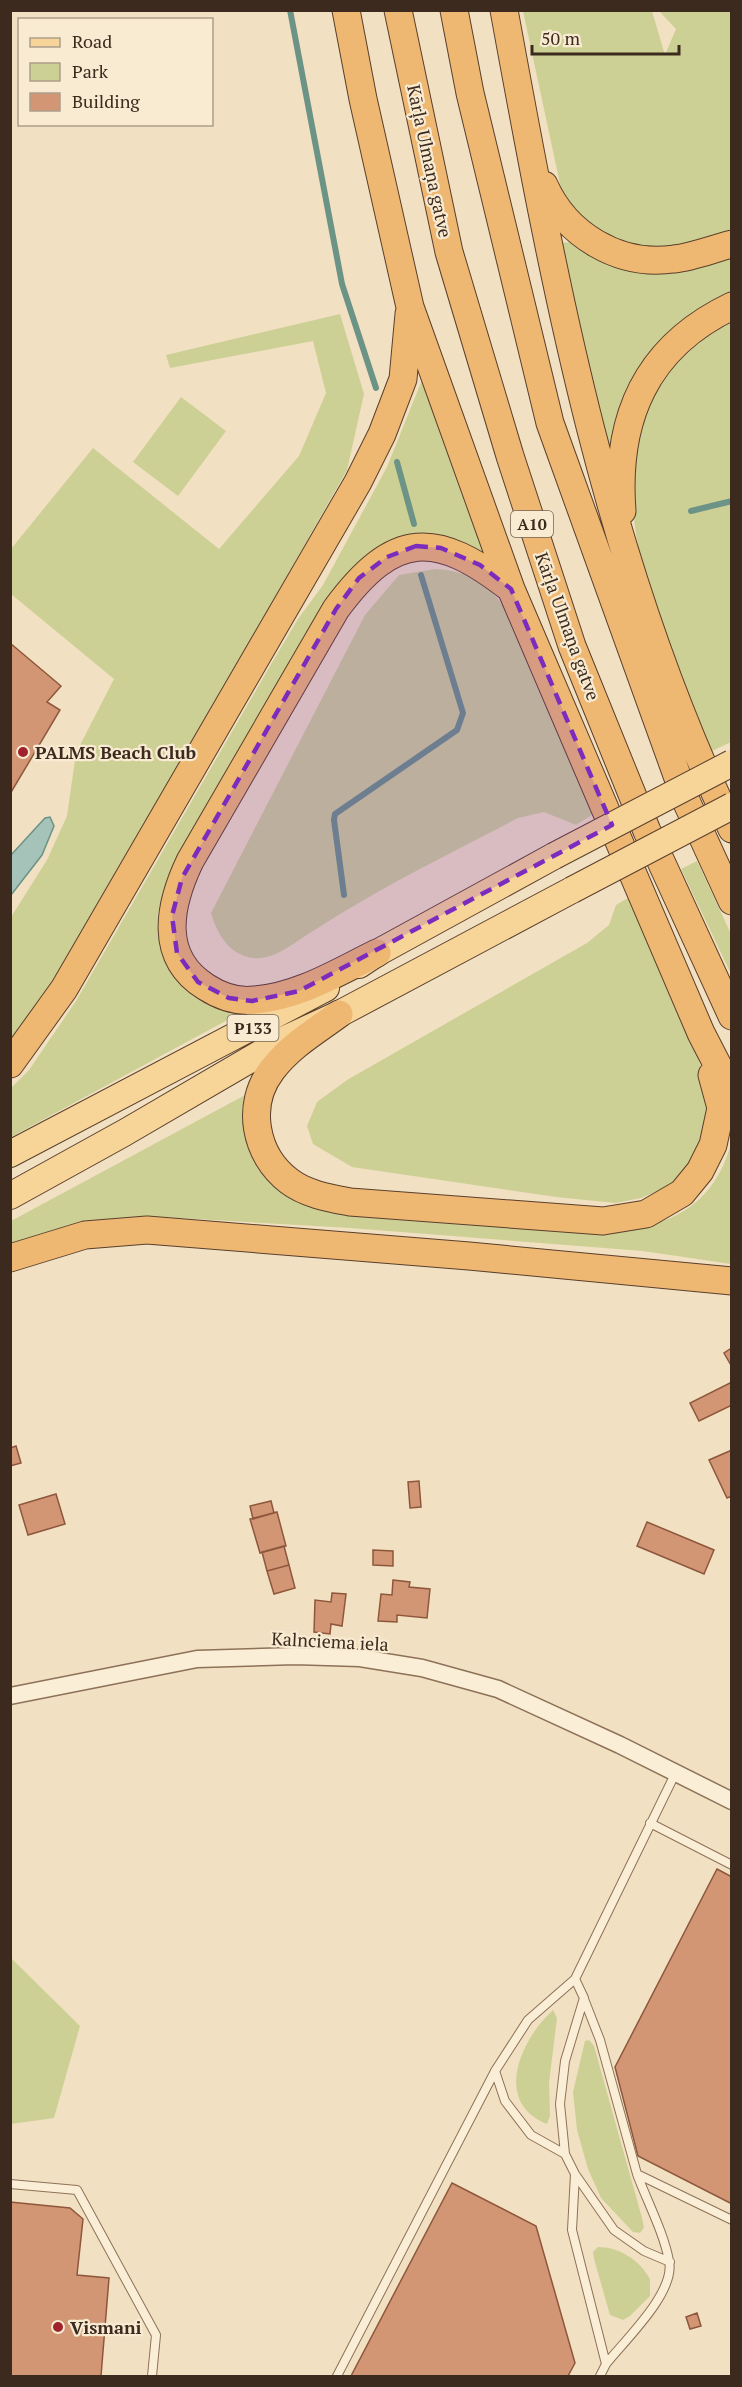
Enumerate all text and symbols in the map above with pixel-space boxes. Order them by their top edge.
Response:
legend [18,18,213,126]
scale bar [532,18,679,56]
text: 50 m [541,26,581,50]
text: Road [72,29,112,53]
text: Park [72,59,109,83]
street label: Kārļa Ulmaņa gatve [402,82,458,240]
text: Building [72,89,140,113]
road number: A10 [511,511,553,537]
street label: Kārļa Ulmaņa gatve [530,549,606,703]
place label: PALMS Beach Club [35,740,197,764]
marker: PALMS Beach Club [16,745,30,759]
road number: P133 [228,1015,278,1041]
street label: Kalnciema iela [271,1626,389,1656]
place label: Vismani [70,2315,142,2339]
marker: Vismani [51,2320,65,2334]

